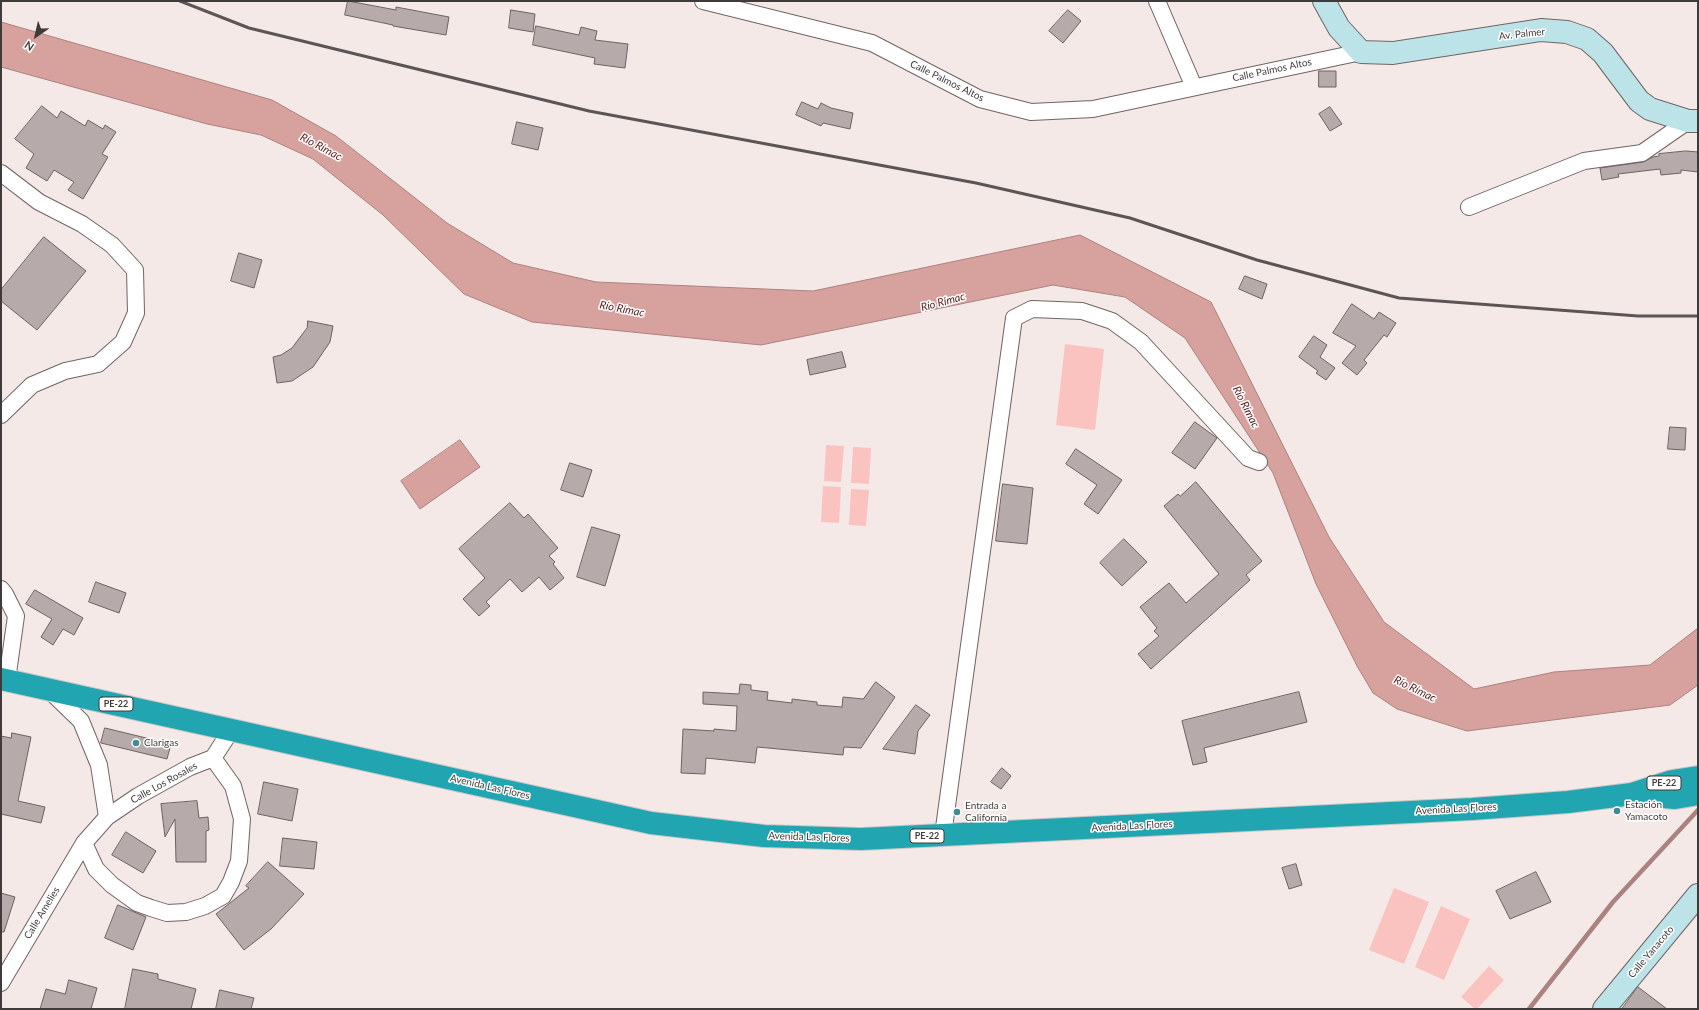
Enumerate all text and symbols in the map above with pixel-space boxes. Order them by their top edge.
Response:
north arrow [16,16,56,56]
street label: Av. Palmer [1498,26,1546,42]
text: N [22,39,36,54]
street label: Calle Palmos Altos [1231,56,1313,84]
street label: Calle Palmos Altos [908,58,986,104]
water label: Río Rímac [298,131,344,163]
water label: Río Rímac [919,290,967,314]
water label: Río Rímac [599,298,645,320]
water label: Río Rímac [1230,384,1262,430]
water label: Río Rímac [1392,673,1438,705]
road number: PE-22 [99,697,133,711]
place label: Clarigas [144,737,179,749]
marker: Clarigas [131,738,141,748]
street label: Calle Los Rosales [129,760,199,806]
street label: Avenida Las Flores [449,772,531,802]
road number: PE-22 [1647,776,1681,790]
place label: Estación Yamacoto [1625,799,1668,822]
place label: Entrada a California [965,800,1007,824]
street label: Avenida Las Flores [1415,801,1497,817]
marker: Estación Yamacoto [1612,806,1622,816]
marker: Entrada a California [952,807,962,817]
street label: Avenida Las Flores [1091,818,1173,834]
road number: PE-22 [910,829,944,843]
street label: Avenida Las Flores [768,830,850,844]
street label: Calle Amelies [22,885,62,941]
street label: Calle Yanacoto [1626,923,1676,981]

